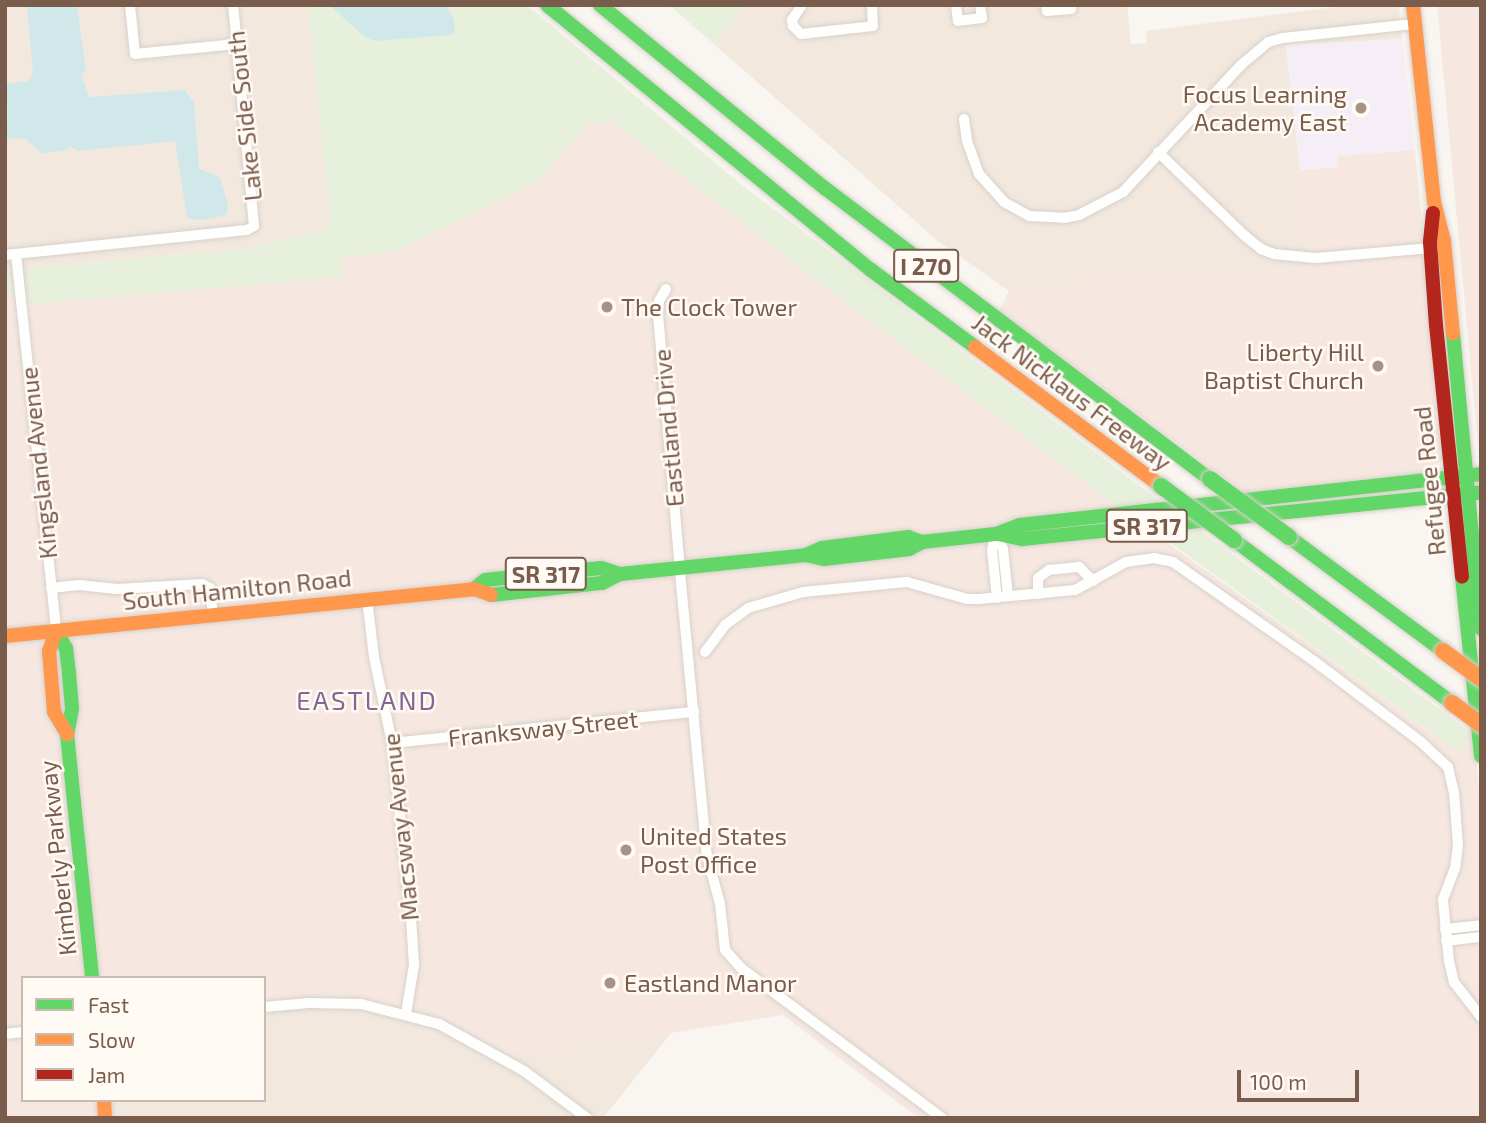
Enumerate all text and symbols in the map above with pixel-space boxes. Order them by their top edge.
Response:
street label: Lake Side South [221,30,267,202]
place label: Focus Learning Academy East [1183,80,1347,136]
marker: Focus Learning Academy East [1353,100,1369,116]
road number: I 270 [893,246,959,286]
place label: The Clock Tower [621,293,798,321]
marker: The Clock Tower [599,299,615,315]
street label: Jack Nicklaus Freeway [967,308,1177,476]
place label: Liberty Hill Baptist Church [1204,338,1364,394]
street label: Eastland Drive [647,348,689,508]
marker: Liberty Hill Baptist Church [1370,358,1386,374]
street label: Kingsland Avenue [14,365,62,561]
street label: Refugee Road [1407,405,1451,557]
road number: SR 317 [1105,506,1189,546]
road number: SR 317 [504,554,588,594]
street label: South Hamilton Road [121,563,353,615]
district label: EASTLAND [297,684,437,716]
street label: Franksway Street [446,704,640,752]
street label: Macsway Avenue [376,731,424,923]
street label: Kimberly Parkway [32,759,82,957]
place label: United States Post Office [640,822,787,878]
marker: United States Post Office [618,842,634,858]
place label: Eastland Manor [624,969,797,997]
marker: Eastland Manor [602,975,618,991]
legend [21,976,266,1102]
text: Fast [88,992,129,1017]
text: Slow [88,1027,135,1052]
scale bar [1241,1056,1364,1100]
text: Jam [88,1062,125,1087]
text: 100 m [1250,1069,1307,1094]

